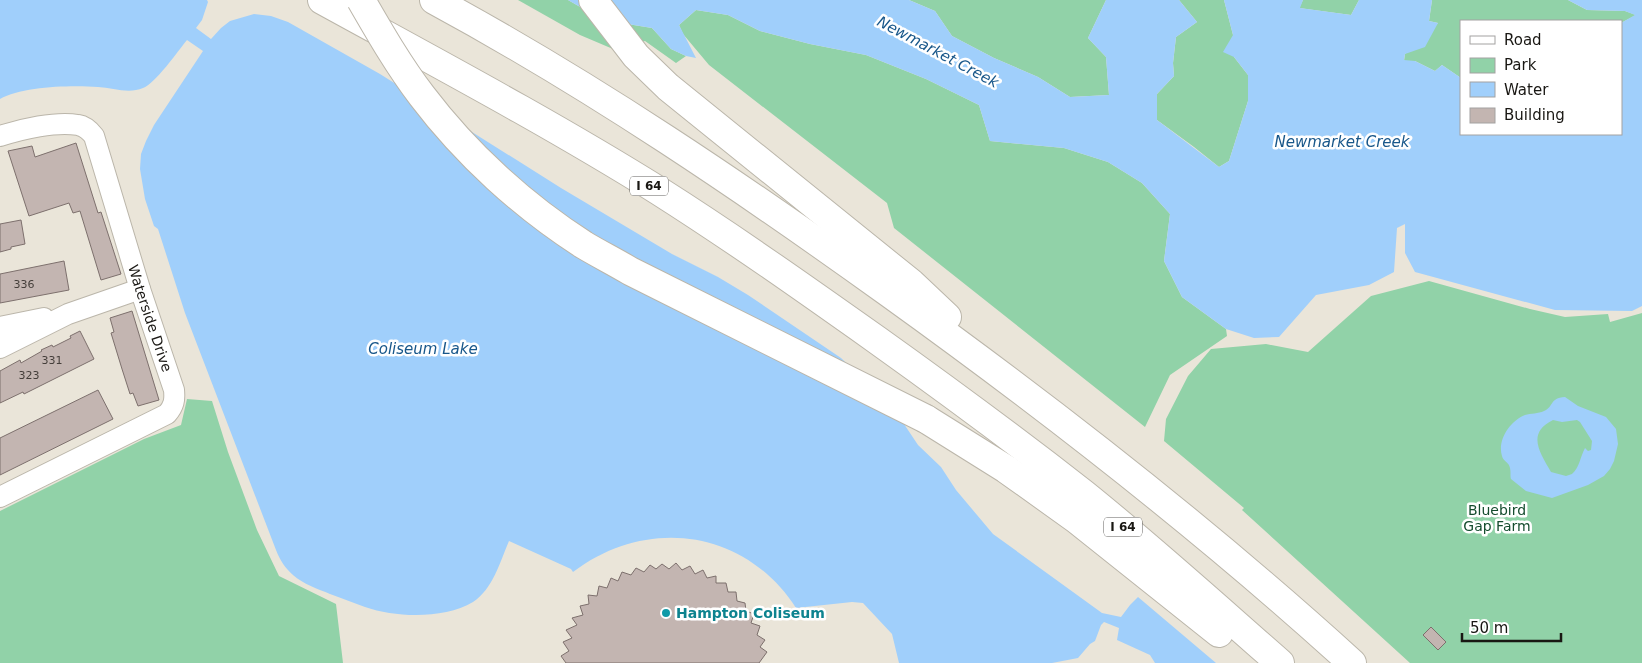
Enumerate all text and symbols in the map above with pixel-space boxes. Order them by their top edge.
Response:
water label: Newmarket Creek [874,12,1003,92]
legend [1460,20,1622,135]
text: Road [1504,31,1542,49]
text: Park [1504,56,1537,74]
text: Water [1504,81,1549,99]
text: Building [1504,106,1565,124]
water label: Newmarket Creek [1274,133,1411,151]
road number: I 64 [630,177,668,196]
street label: Waterside Drive [125,263,175,374]
house number: 336 [14,278,35,291]
water label: Coliseum Lake [368,340,478,358]
house number: 331 [42,354,63,367]
house number: 323 [19,369,40,382]
park label: Bluebird Gap Farm [1463,502,1531,534]
road number: I 64 [1104,518,1142,536]
place label: Hampton Coliseum [676,605,825,621]
marker: Hampton Coliseum [660,607,672,619]
scale bar [1462,610,1561,642]
text: 50 m [1470,619,1508,637]

